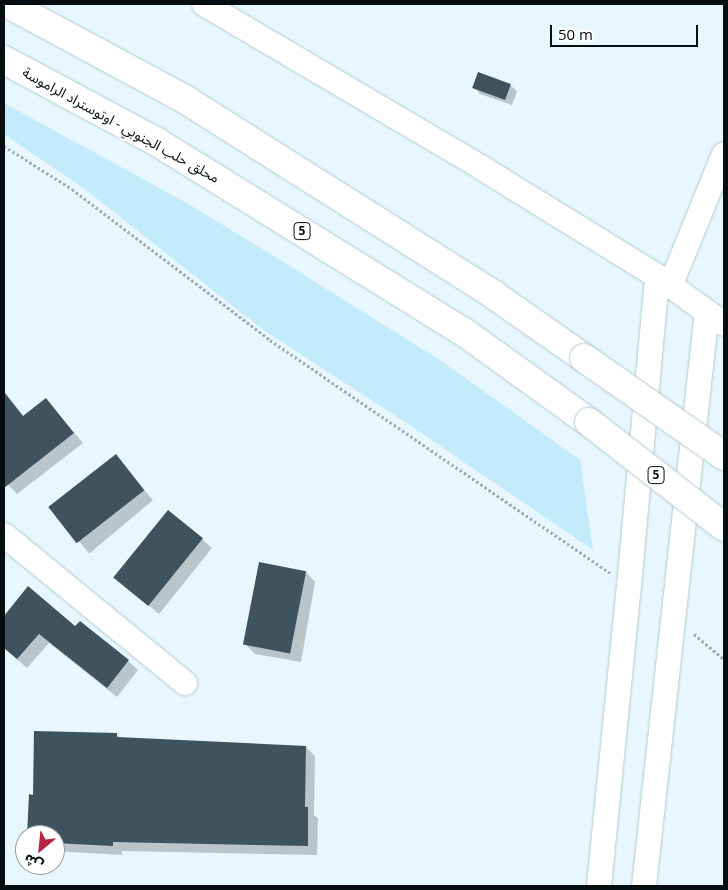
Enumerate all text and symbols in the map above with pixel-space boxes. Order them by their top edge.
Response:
scale bar [553,15,700,47]
text: 50 m [558,24,593,44]
street label: محلق حلب الجنوبي - اوتوستراد الراموسة [20,64,222,186]
road number: 5 [293,222,311,240]
road number: 5 [647,466,665,484]
north arrow [15,825,65,875]
text: ش [20,850,46,876]

